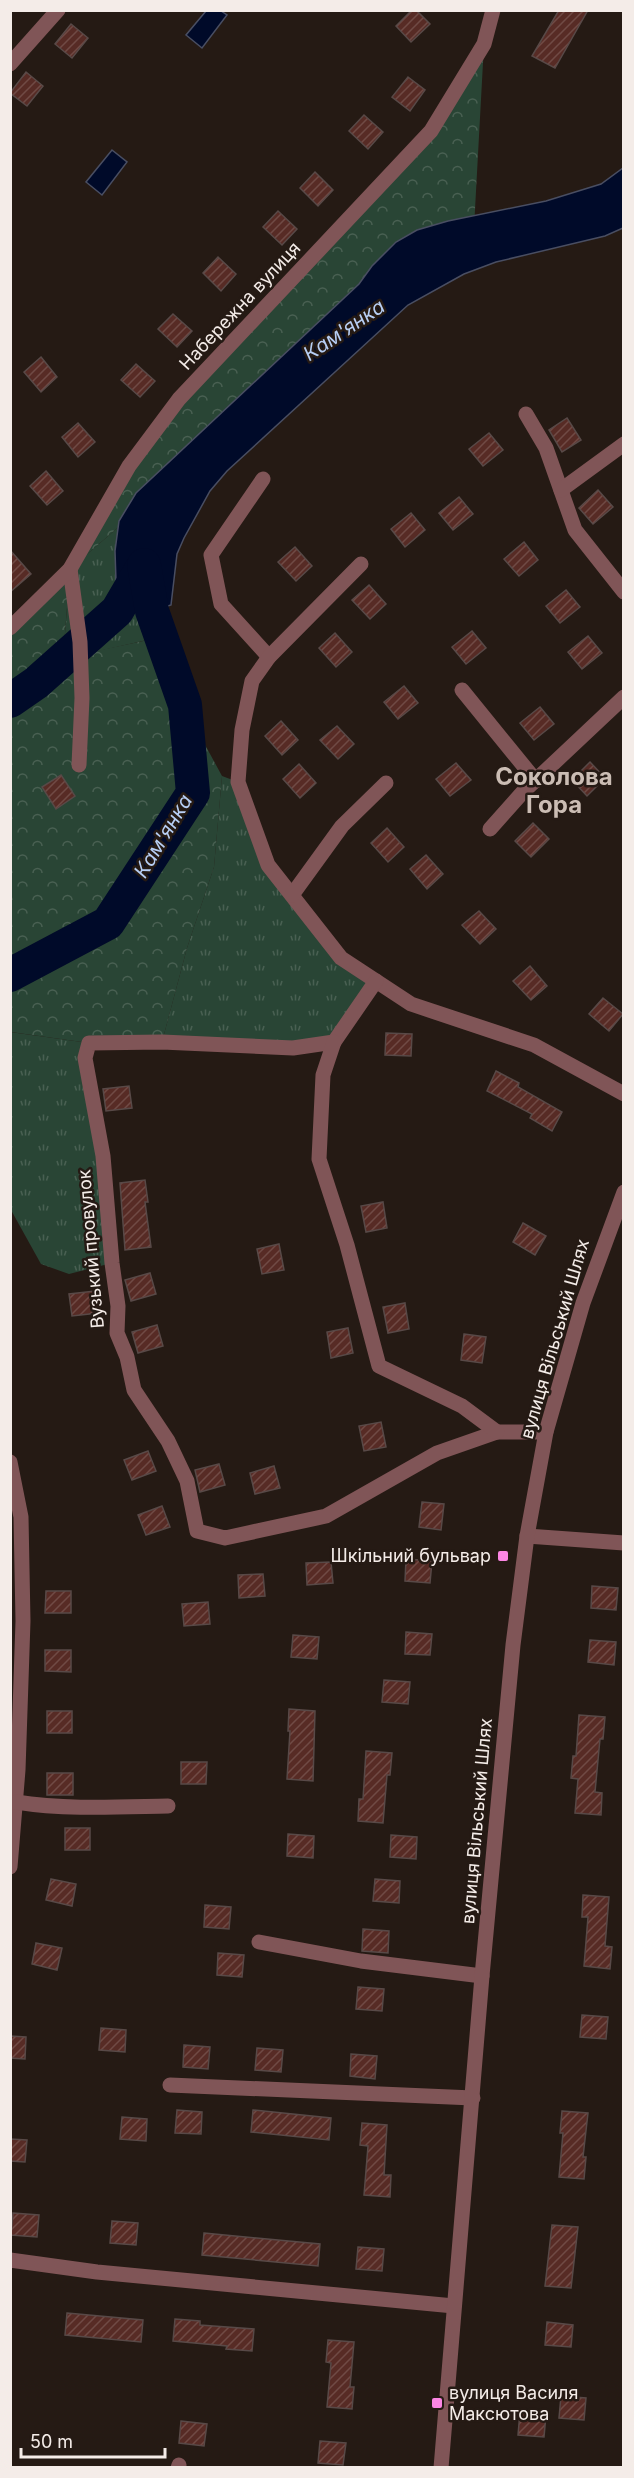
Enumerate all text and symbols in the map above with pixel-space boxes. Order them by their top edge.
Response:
street label: Набережна вулиця [175,237,304,374]
water label: Кам'янка [299,294,389,366]
district label: Соколова Гора [495,762,613,819]
water label: Кам'янка [129,790,197,882]
street label: Вузький провулок [73,1169,108,1329]
street label: вулиця Вільський Шлях [516,1236,593,1441]
place label: Шкільний бульвар [331,1545,491,1566]
marker: Шкільний бульвар [496,1549,510,1563]
street label: вулиця Вільський Шлях [457,1717,496,1925]
place label: вулиця Василя Максютова [449,2382,578,2424]
marker: вулиця Василя Максютова [430,2396,444,2410]
scale bar [21,2421,165,2459]
text: 50 m [30,2431,73,2452]

